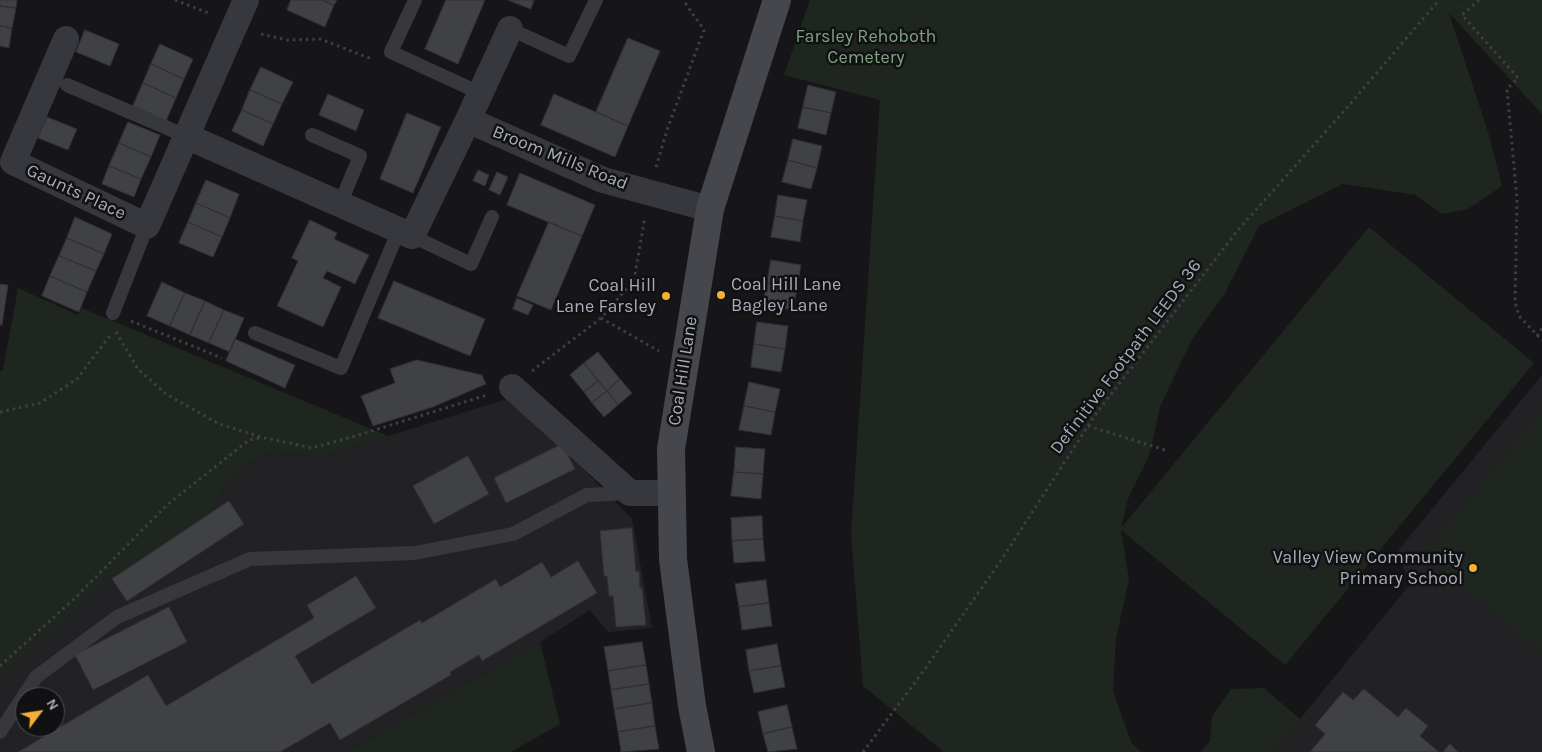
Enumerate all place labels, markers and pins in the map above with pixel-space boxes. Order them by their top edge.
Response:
place label: Coal Hill Lane Bagley Lane [731,274,841,316]
place label: Coal Hill Lane Farsley [556,275,656,318]
marker: Coal Hill Lane Bagley Lane [715,289,727,301]
marker: Coal Hill Lane Farsley [660,290,672,302]
place label: Valley View Community Primary School [1273,547,1463,590]
marker: Valley View Community Primary School [1467,562,1479,574]

